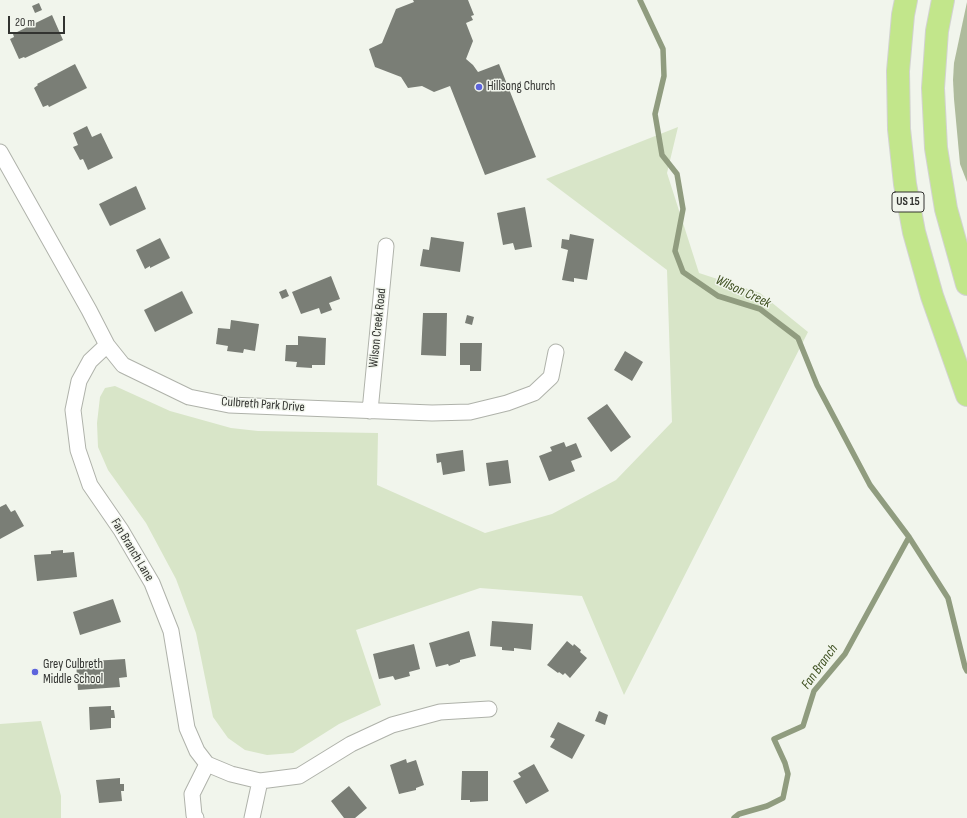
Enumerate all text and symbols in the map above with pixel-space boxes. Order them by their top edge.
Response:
scale bar [10,8,67,34]
text: 20 m [15,15,35,30]
place label: Hillsong Church [487,79,555,95]
marker: Hillsong Church [474,82,484,92]
road number: US 15 [892,192,924,212]
water label: Wilson Creek [713,272,773,312]
street label: Wilson Creek Road [366,287,390,369]
street label: Culbreth Park Drive [221,394,305,416]
street label: Fan Branch Lane [107,516,157,584]
water label: Fan Branch [798,641,842,693]
place label: Grey Culbreth Middle School [43,657,103,688]
marker: Grey Culbreth Middle School [30,667,40,677]

